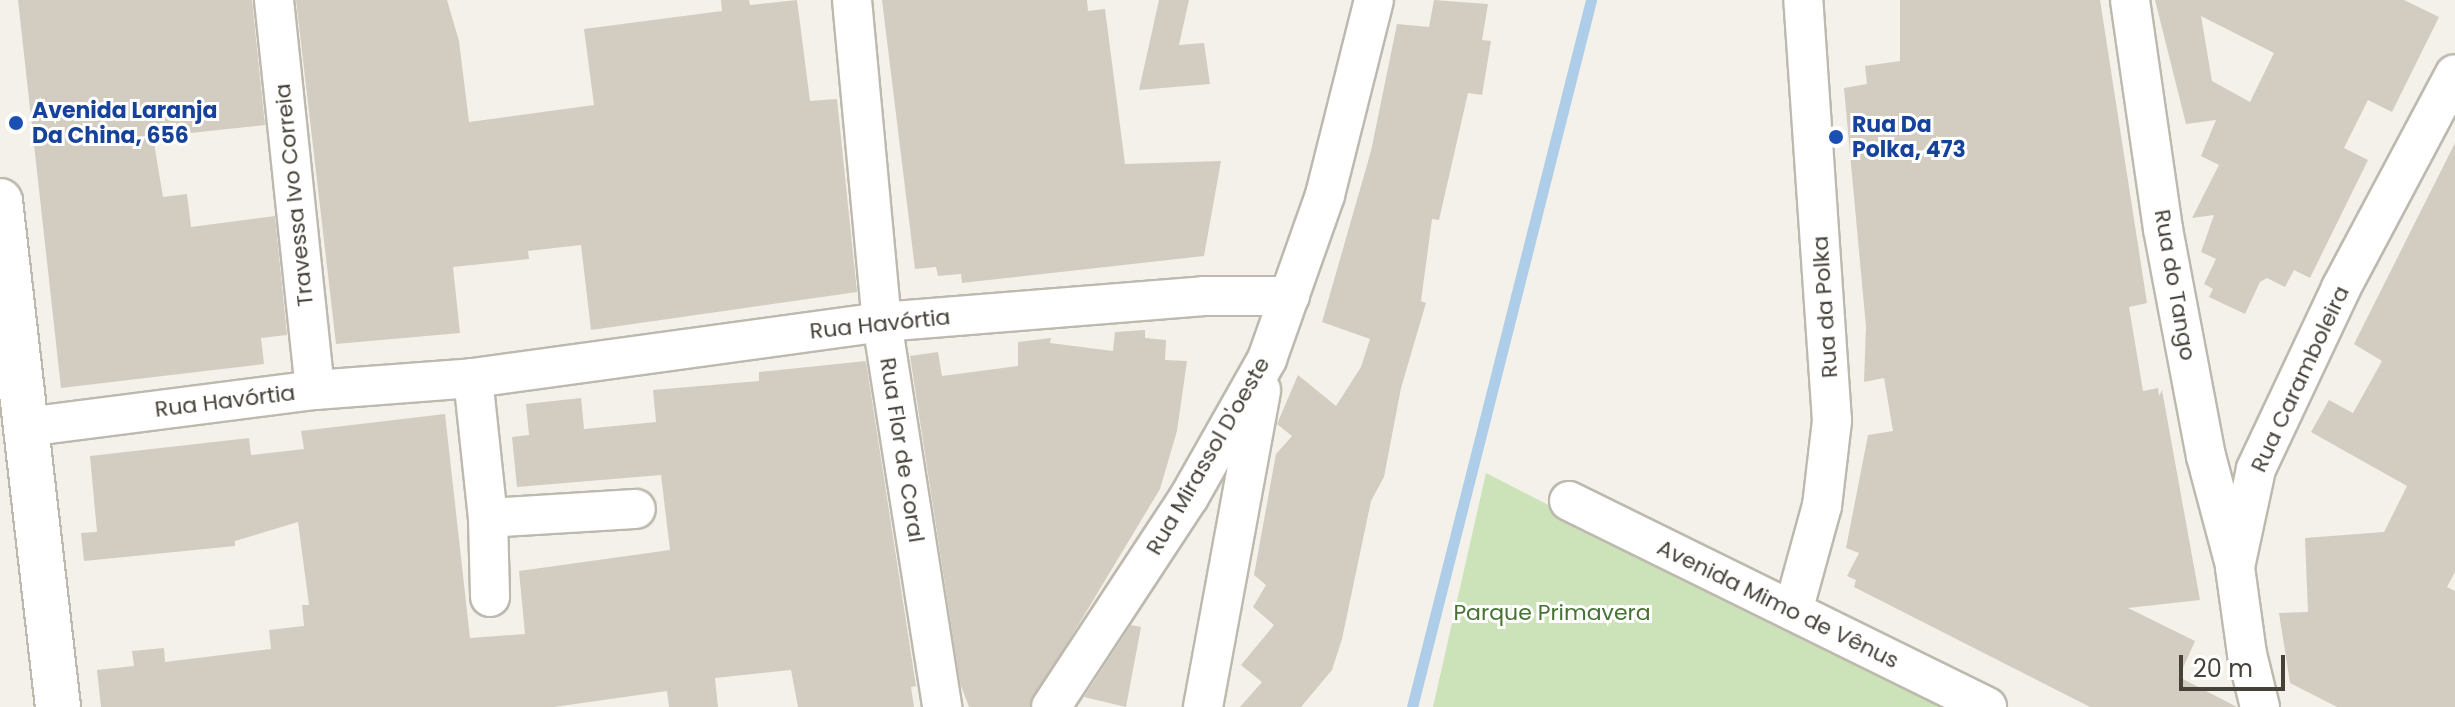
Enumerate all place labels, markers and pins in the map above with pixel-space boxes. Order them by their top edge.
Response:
place label: Avenida Laranja Da China, 656 [32,97,217,148]
place label: Rua Da Polka, 473 [1852,111,1966,162]
marker: Avenida Laranja Da China, 656 [7,114,25,132]
marker: Rua Da Polka, 473 [1827,128,1845,146]

